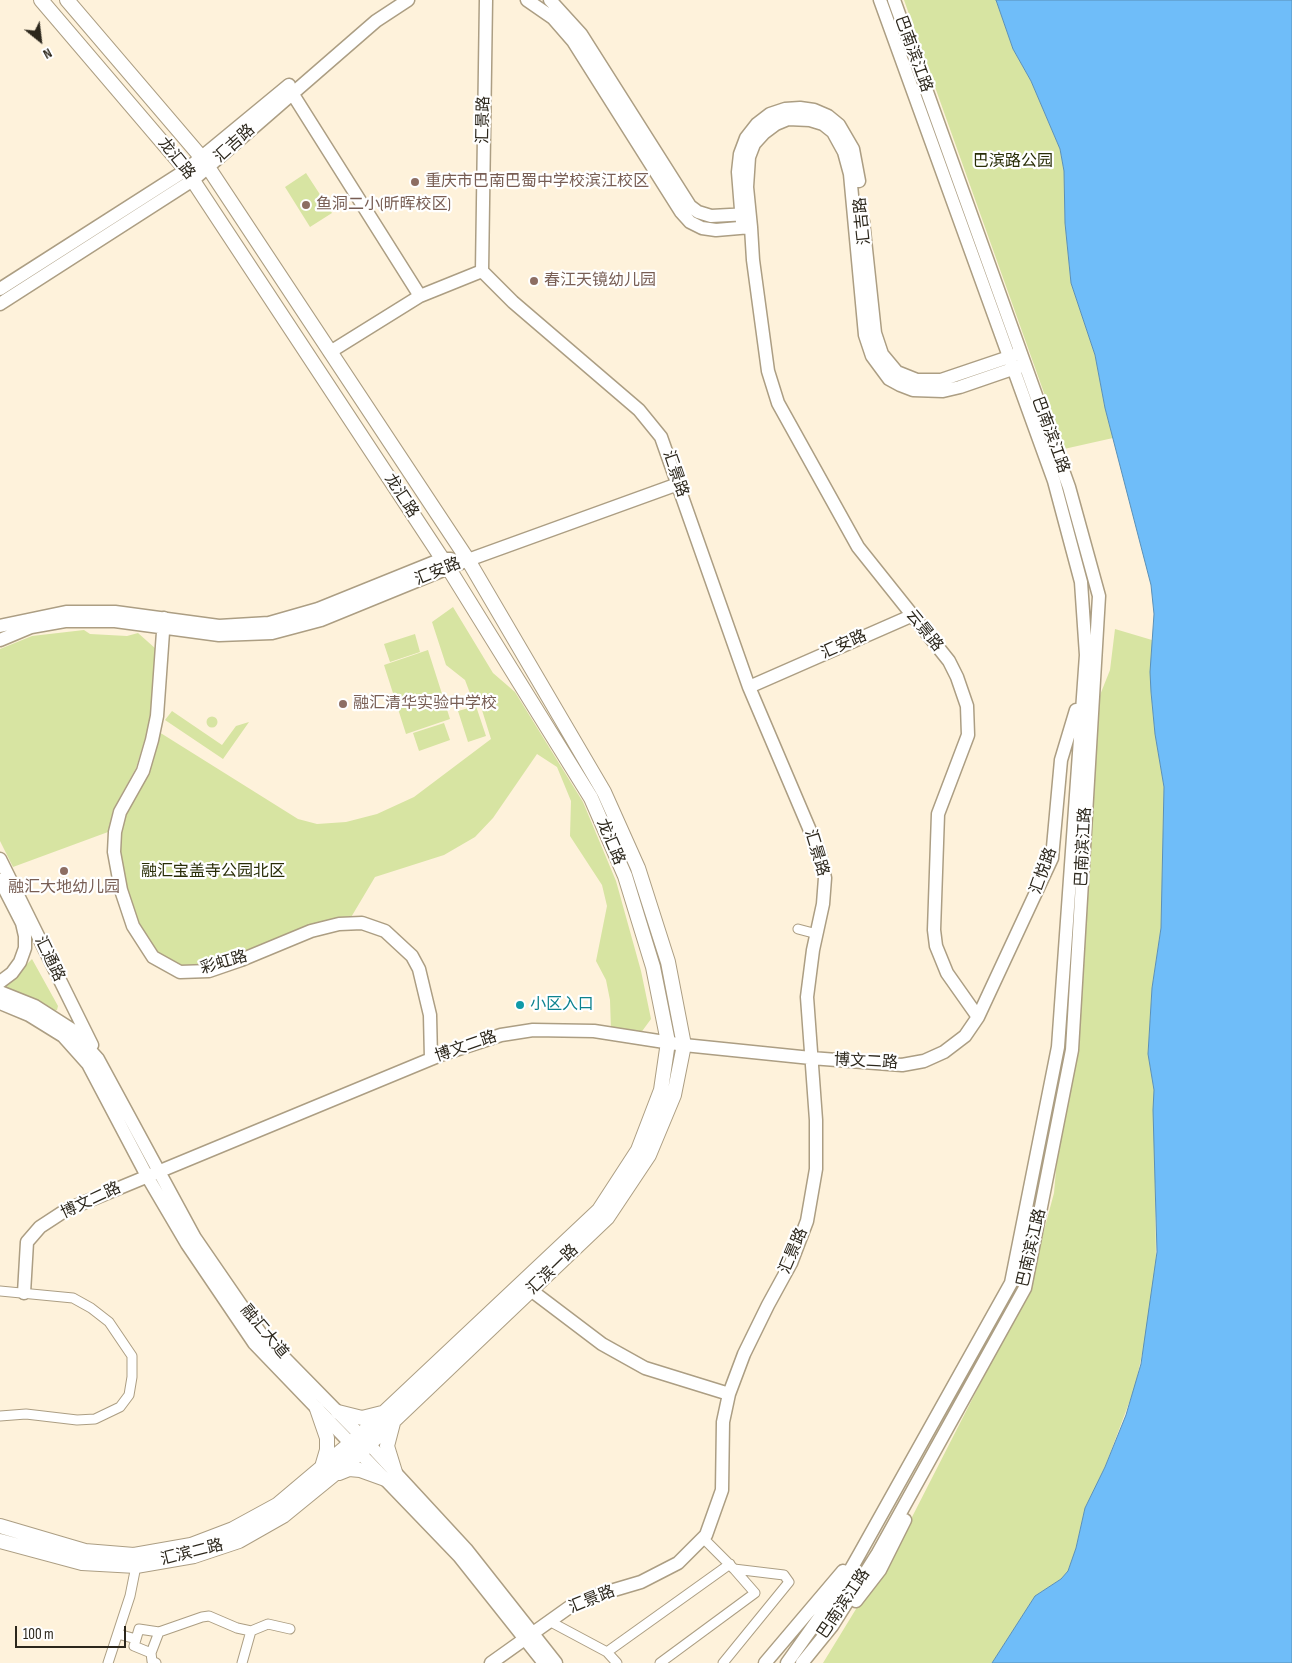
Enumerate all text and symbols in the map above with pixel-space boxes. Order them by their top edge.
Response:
street label: 巴南滨江路 [890,13,936,95]
north arrow [15,15,65,65]
text: N [40,44,55,63]
street label: 汇景路 [474,96,494,144]
street label: 汇吉路 [211,121,259,167]
street label: 龙汇路 [153,134,199,184]
park label: 巴滨路公园 [973,152,1053,172]
place label: 重庆市巴南巴蜀中学校滨江校区 [425,172,649,192]
marker: 重庆市巴南巴蜀中学校滨江校区 [409,176,421,188]
place label: 鱼洞二小(昕晖校区) [316,195,451,215]
street label: 汇吉路 [851,196,875,246]
marker: 鱼洞二小(昕晖校区) [300,199,312,211]
place label: 春江天镜幼儿园 [544,271,656,291]
marker: 春江天镜幼儿园 [528,275,540,287]
street label: 巴南滨江路 [1027,394,1073,476]
street label: 汇景路 [658,448,692,500]
street label: 龙汇路 [380,471,422,521]
street label: 汇安路 [412,554,464,590]
street label: 云景路 [901,606,947,656]
street label: 汇安路 [818,626,870,664]
place label: 融汇清华实验中学校 [353,694,497,714]
marker: 融汇清华实验中学校 [337,698,349,710]
street label: 巴南滨江路 [1072,807,1096,887]
street label: 龙汇路 [592,816,628,868]
street label: 汇景路 [800,827,832,879]
street label: 汇悦路 [1027,845,1061,897]
park label: 融汇宝盖寺公园北区 [141,862,285,882]
marker: 融汇大地幼儿园 [58,865,70,877]
place label: 融汇大地幼儿园 [8,878,120,898]
street label: 汇通路 [30,933,68,985]
street label: 彩虹路 [198,947,250,979]
place label: 小区入口 [530,995,594,1015]
marker: 小区入口 [514,999,526,1011]
street label: 博文二路 [433,1028,499,1066]
street label: 博文二路 [834,1051,898,1073]
street label: 博文二路 [58,1179,124,1223]
street label: 巴南滨江路 [1014,1207,1050,1289]
street label: 汇景路 [776,1225,812,1277]
street label: 汇滨一路 [523,1241,583,1299]
street label: 融汇大道 [236,1301,292,1363]
street label: 汇滨二路 [159,1536,225,1570]
street label: 巴南滨江路 [814,1565,874,1643]
street label: 汇景路 [566,1582,618,1618]
scale bar [18,1616,129,1648]
text: 100 m [23,1625,54,1644]

